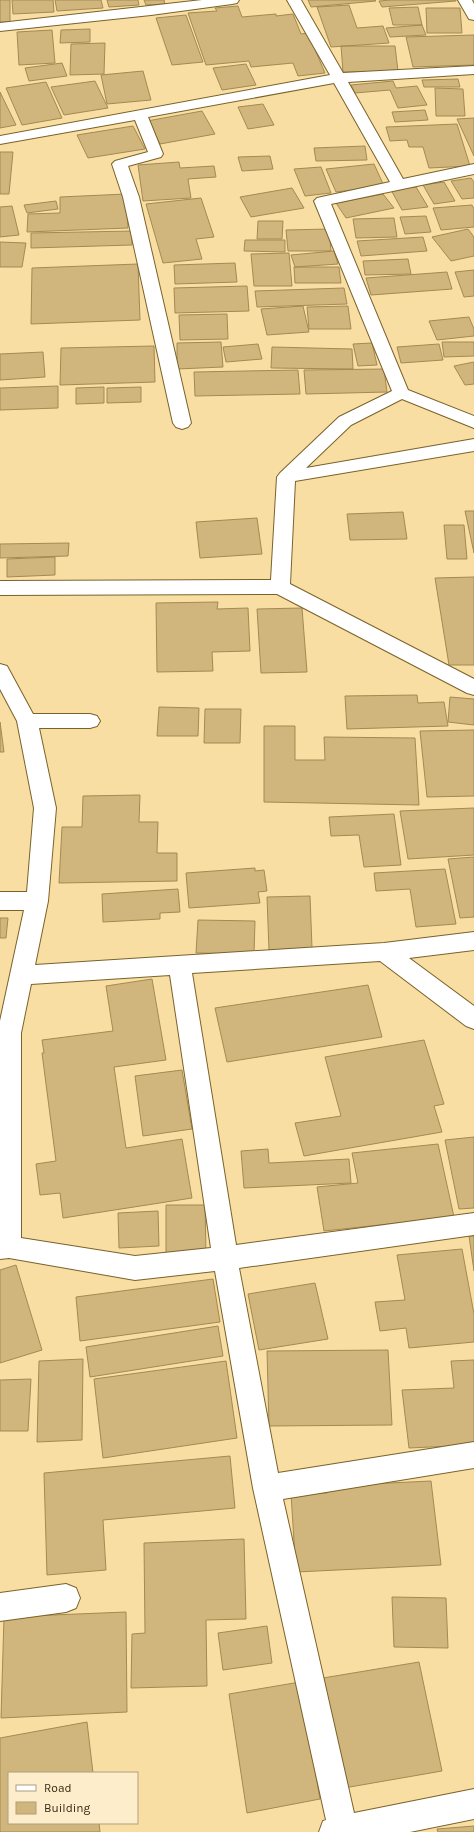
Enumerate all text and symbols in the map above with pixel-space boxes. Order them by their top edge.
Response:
legend [8,1772,138,1824]
text: Road [44,1781,72,1795]
text: Building [44,1801,91,1815]

